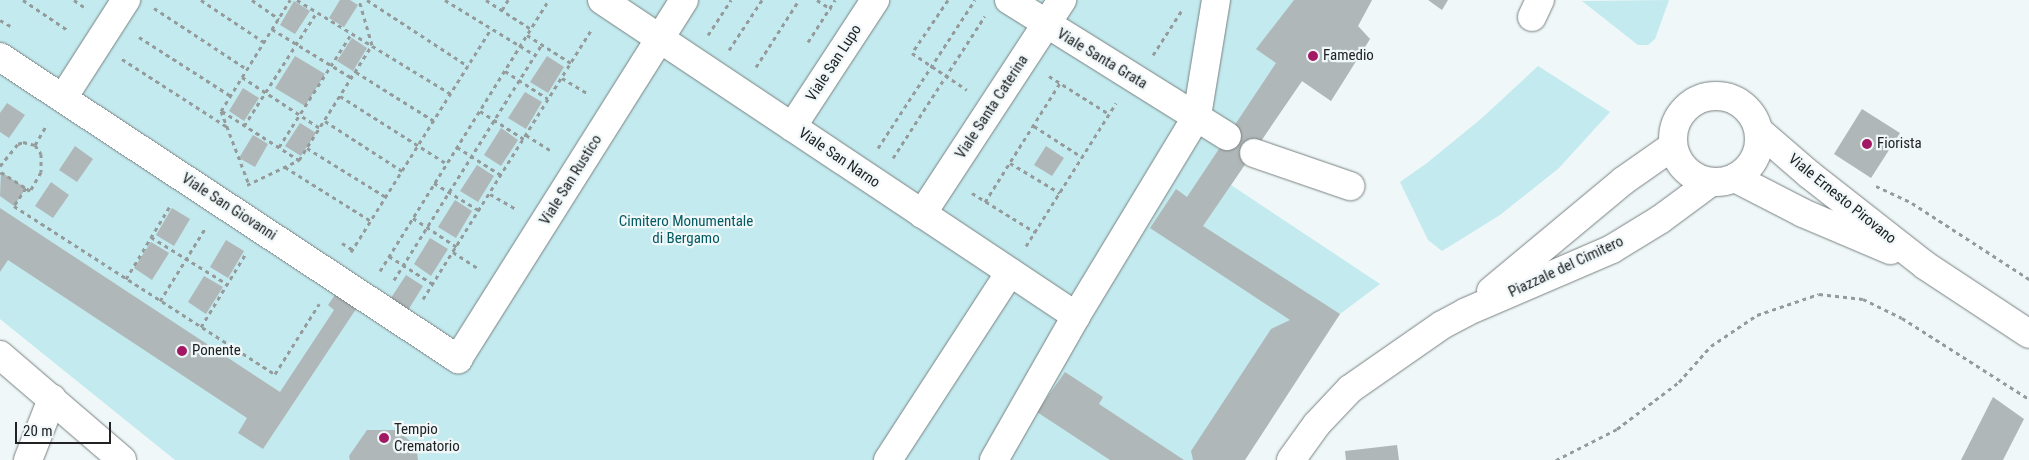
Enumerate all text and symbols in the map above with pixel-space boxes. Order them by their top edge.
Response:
street label: Viale San Lupo [803,21,865,105]
street label: Viale Santa Grata [1054,25,1150,93]
place label: Famedio [1323,47,1374,65]
marker: Famedio [1307,50,1319,62]
street label: Viale Santa Caterina [952,52,1032,162]
street label: Viale San Narno [795,124,883,192]
street label: Viale San Rustico [536,132,606,228]
place label: Fiorista [1877,135,1922,153]
marker: Fiorista [1861,138,1873,150]
street label: Viale Ernesto Pirovano [1785,150,1899,248]
street label: Viale San Giovanni [178,170,280,244]
park label: Cimitero Monumentale di Bergamo [619,212,753,247]
street label: Piazzale del Cimitero [1506,232,1626,302]
place label: Ponente [192,342,241,360]
marker: Ponente [176,345,188,357]
scale bar [18,412,114,444]
place label: Tempio Crematorio [394,420,460,455]
text: 20 m [23,422,53,440]
marker: Tempio Crematorio [378,432,390,444]

